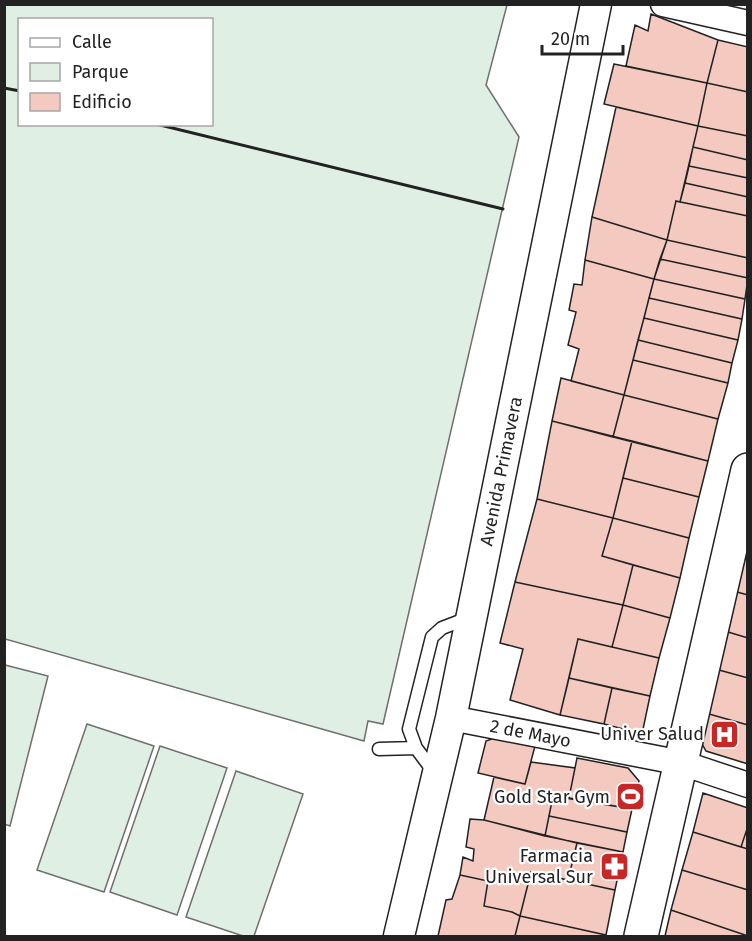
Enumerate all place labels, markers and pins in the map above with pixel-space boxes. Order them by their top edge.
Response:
hospital icon: Univer Salud [709,718,741,750]
place label: Univer Salud [600,723,704,745]
sports icon: Gold Star Gym [615,781,647,813]
place label: Gold Star Gym [494,786,610,808]
place label: Farmacia Universal Sur [485,845,593,888]
pharmacy icon: Farmacia Universal Sur [598,850,630,882]

